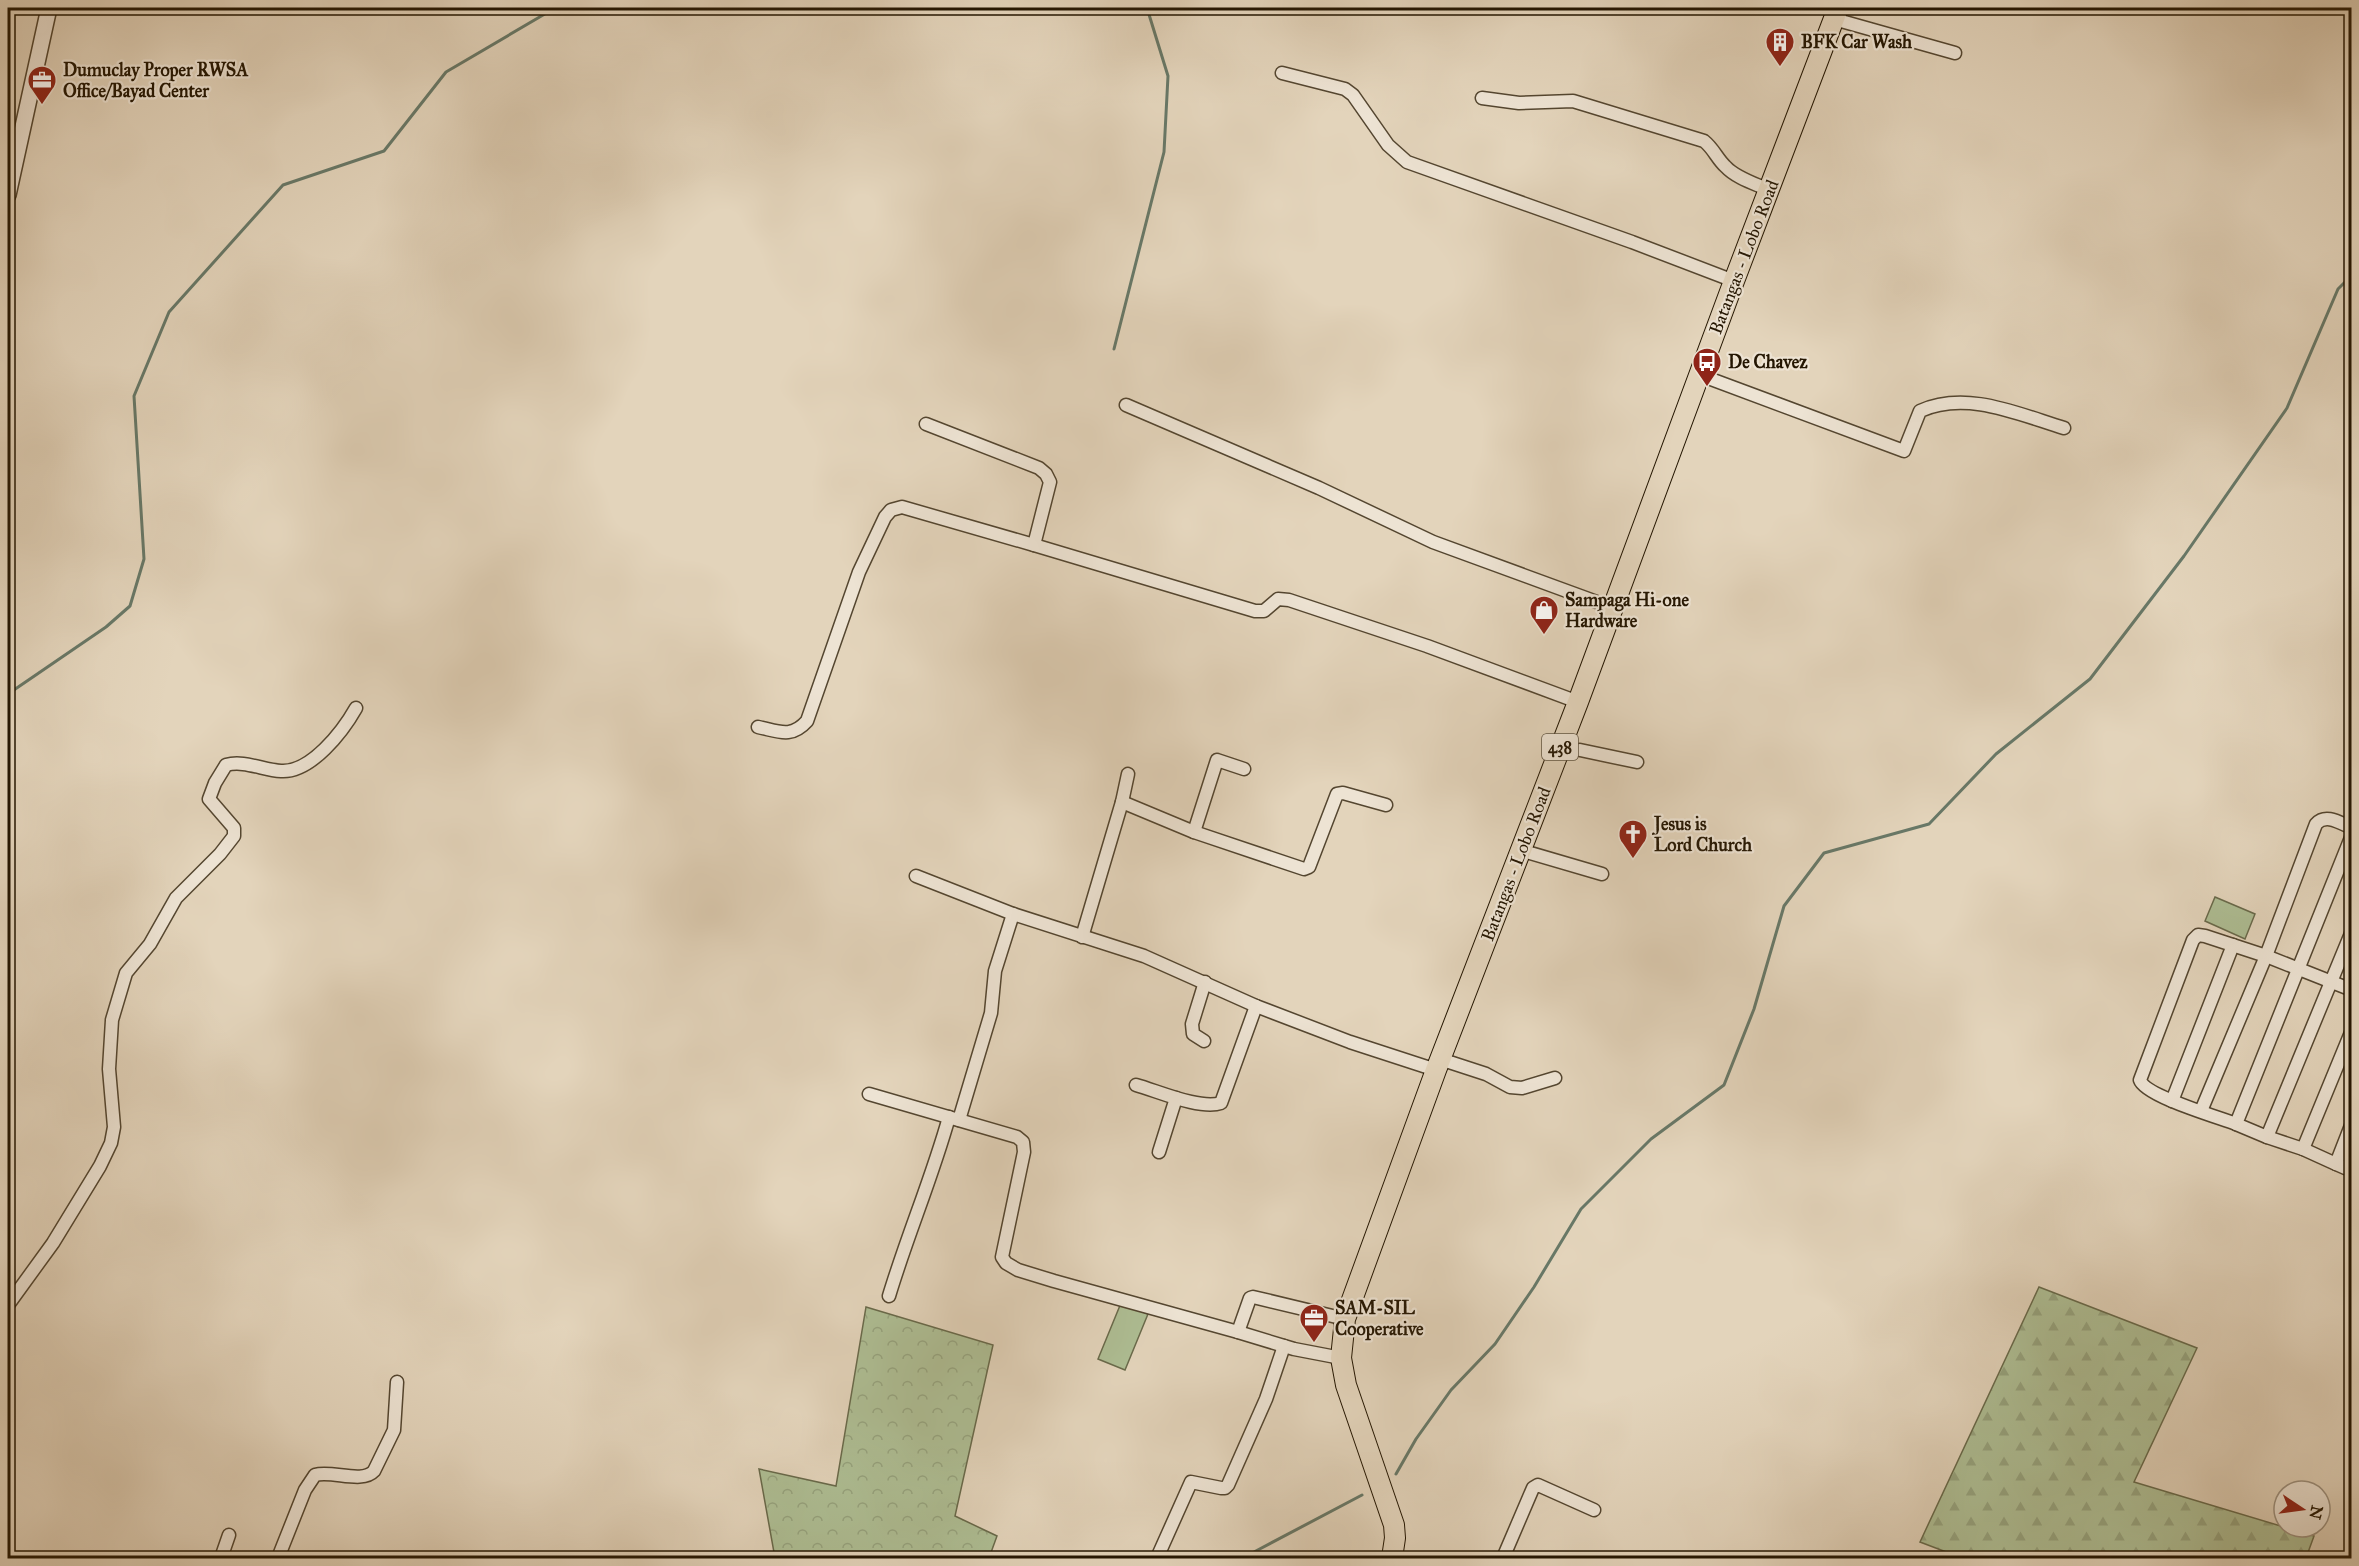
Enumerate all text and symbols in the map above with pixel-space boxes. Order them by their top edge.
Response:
building icon: BFK Car Wash [1764,26,1796,68]
place label: BFK Car Wash [1801,31,1913,53]
place label: Dumuclay Proper RWSA Office/Bayad Center [63,59,249,103]
office icon: Dumuclay Proper RWSA Office/Bayad Center [26,64,58,106]
street label: Batangas - Lobo Road [1704,177,1785,338]
bus stop icon: De Chavez [1691,346,1723,388]
place label: De Chavez [1728,351,1808,373]
place label: Sampaga Hi-one Hardware [1565,589,1689,632]
shop icon: Sampaga Hi-one Hardware [1528,594,1560,636]
road number: 438 [1542,734,1578,760]
street label: Batangas - Lobo Road [1476,784,1557,945]
place label: Jesus is Lord Church [1652,813,1753,856]
church icon: Jesus is Lord Church [1617,818,1649,860]
place label: SAM-SIL Cooperative [1335,1297,1424,1341]
office icon: SAM-SIL Cooperative [1298,1302,1330,1344]
north arrow [2272,1479,2332,1539]
text: N [2305,1504,2327,1521]

